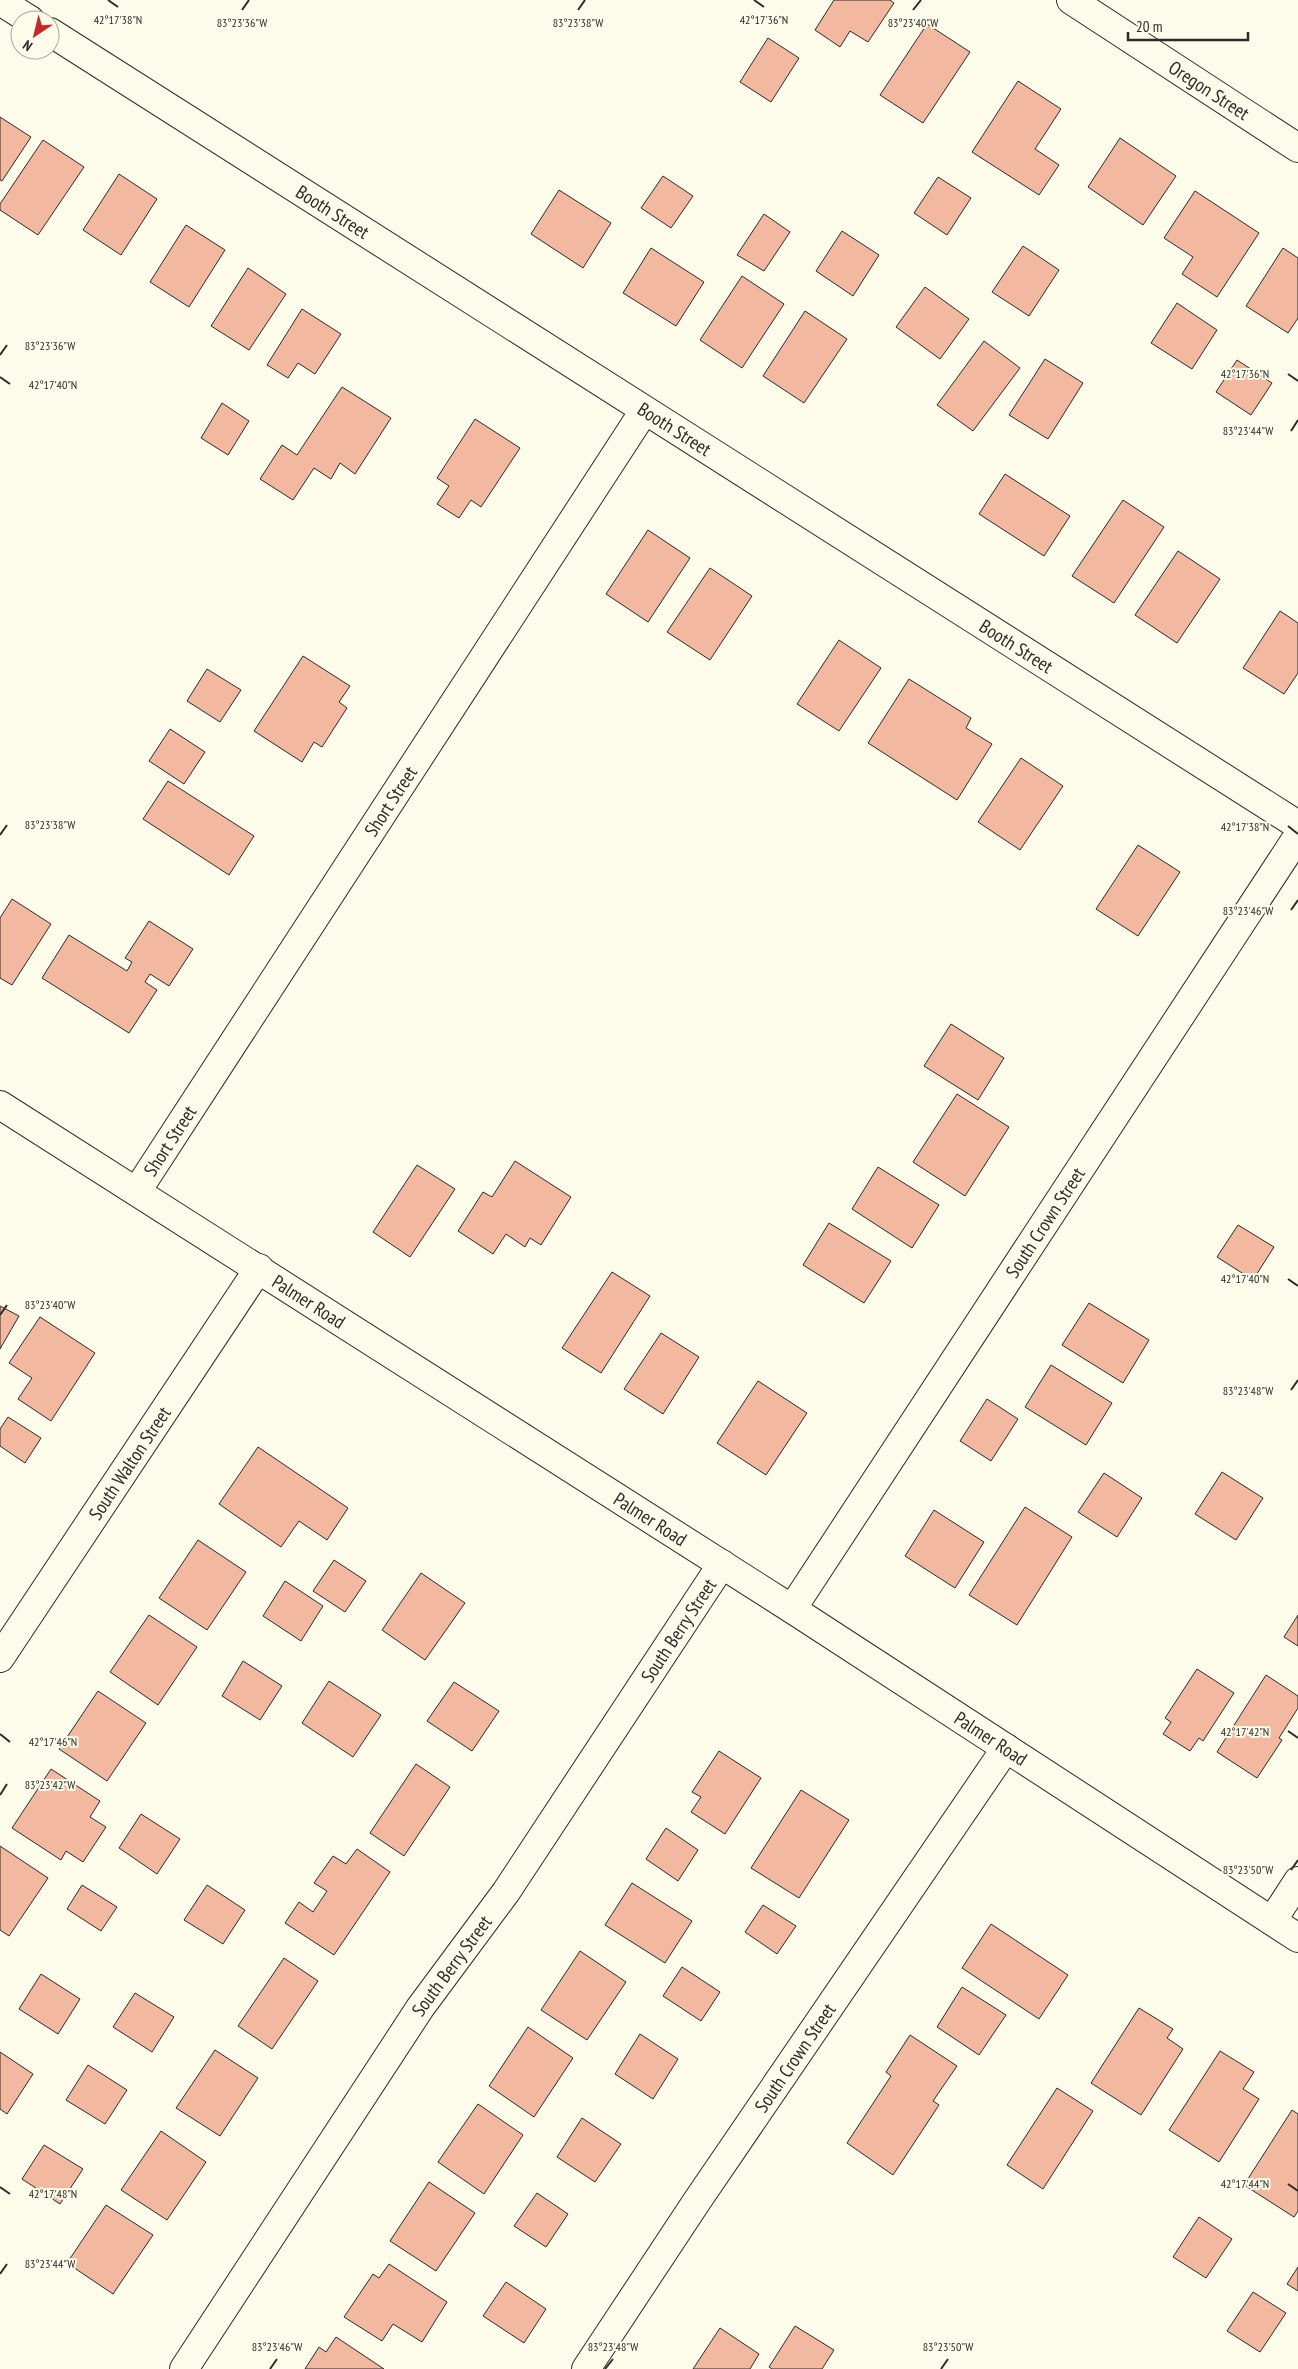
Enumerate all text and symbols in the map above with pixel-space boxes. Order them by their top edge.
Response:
north arrow [10,10,60,60]
scale bar [1128,10,1248,42]
text: 42°17'38"N [94,12,142,27]
text: 42°17'36"N [740,12,788,27]
text: 83°23'36"W [217,15,267,30]
text: 83°23'38"W [553,15,603,30]
text: 83°23'40"W [888,15,938,30]
text: 20 m [1136,17,1162,36]
text: N [19,36,36,55]
street label: Oregon Street [1164,55,1255,126]
street label: Booth Street [292,179,375,244]
text: 83°23'36"W [25,338,75,353]
text: 42°17'36"N [1221,366,1269,381]
text: 42°17'40"N [29,377,77,392]
street label: Booth Street [633,397,716,462]
text: 83°23'44"W [1223,423,1273,438]
street label: Booth Street [975,614,1058,679]
street label: Short Street [359,761,422,841]
text: 83°23'38"W [25,817,75,832]
text: 42°17'38"N [1221,819,1269,834]
text: 83°23'46"W [1223,903,1273,918]
street label: Short Street [138,1100,202,1180]
street label: South Crown Street [1000,1162,1090,1282]
street label: Palmer Road [268,1269,350,1334]
text: 42°17'40"N [1221,1271,1269,1286]
text: 83°23'40"W [25,1297,75,1312]
text: 83°23'48"W [1223,1383,1273,1398]
street label: South Walton Street [83,1401,176,1524]
street label: Palmer Road [609,1487,692,1551]
street label: South Berry Street [635,1573,722,1687]
street label: Palmer Road [950,1706,1032,1771]
text: 42°17'42"N [1221,1724,1269,1739]
text: 42°17'46"N [29,1734,77,1749]
text: 83°23'42"W [25,1777,75,1792]
text: 83°23'50"W [1223,1862,1273,1877]
street label: South Berry Street [406,1910,497,2020]
street label: South Crown Street [749,1998,841,2117]
text: 42°17'44"N [1221,2176,1269,2191]
text: 42°17'48"N [29,2186,77,2201]
text: 83°23'44"W [25,2256,75,2271]
text: 83°23'46"W [252,2339,302,2354]
text: 83°23'48"W [588,2339,638,2354]
text: 83°23'50"W [923,2339,973,2354]

